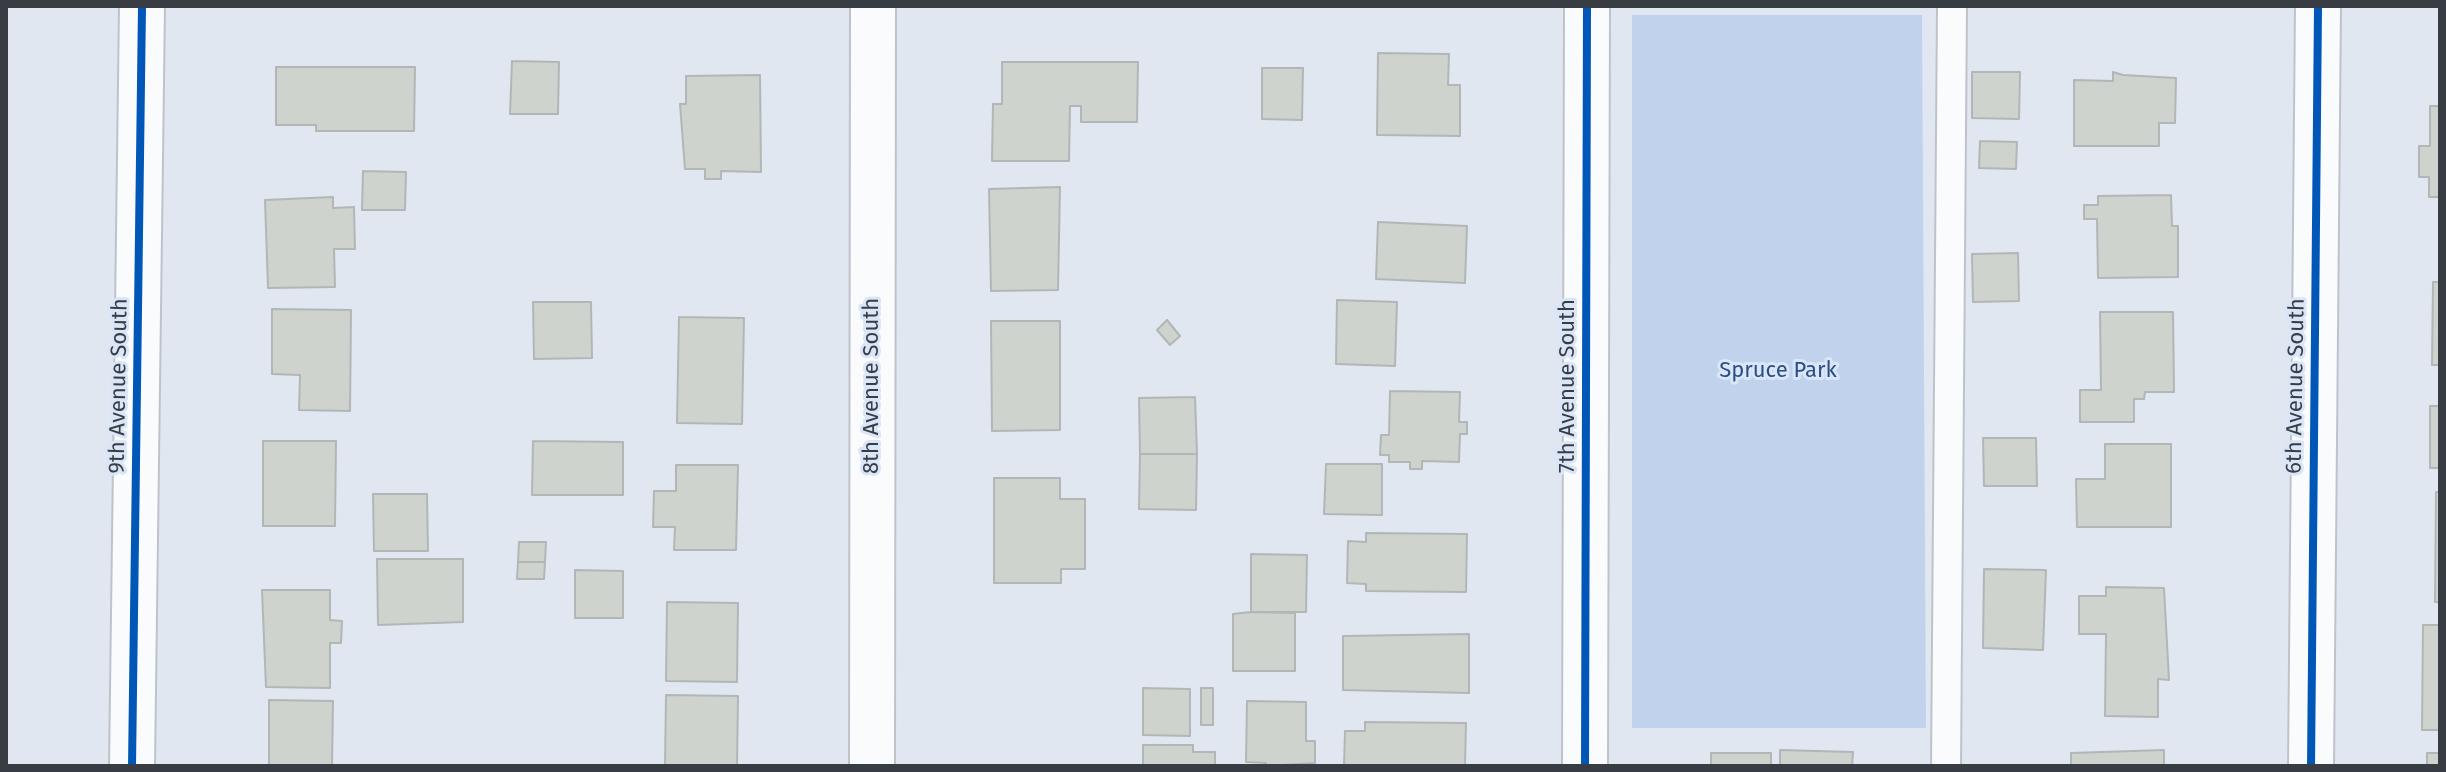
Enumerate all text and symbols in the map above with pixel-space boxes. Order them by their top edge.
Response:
street label: 9th Avenue South [104,298,134,474]
street label: 8th Avenue South [859,298,885,474]
street label: 6th Avenue South [2281,298,2311,474]
street label: 7th Avenue South [1555,299,1581,473]
park label: Spruce Park [1719,358,1837,384]

